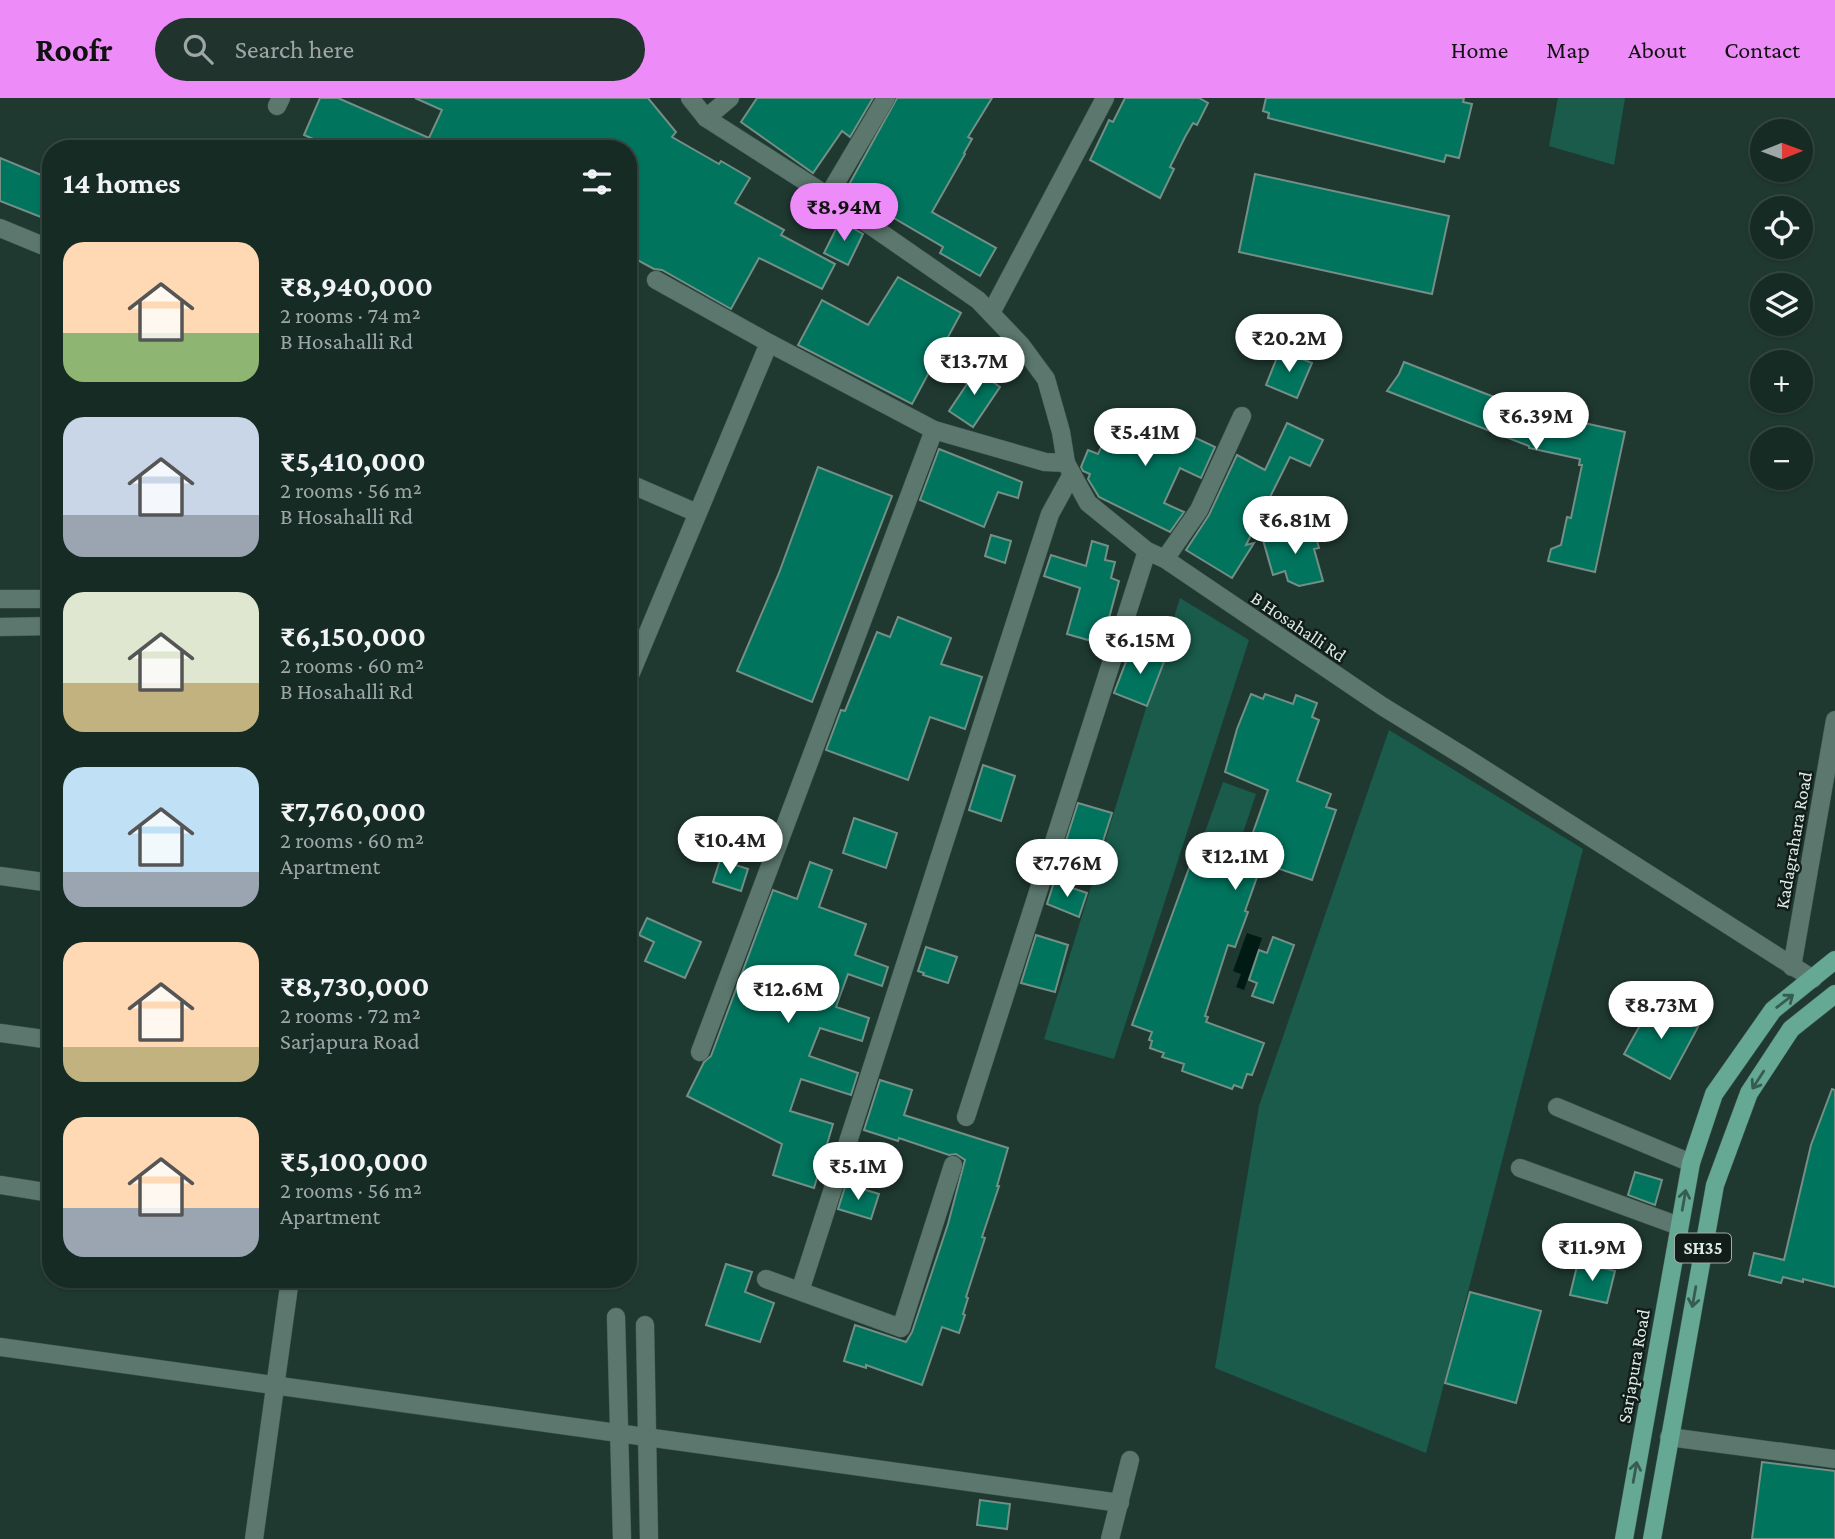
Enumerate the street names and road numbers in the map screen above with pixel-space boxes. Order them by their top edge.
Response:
street label: B Hosahalli Rd [1247,587,1350,666]
street label: Kadagrahara Road [1771,770,1816,910]
road number: SH35 [1675,1233,1731,1262]
street label: Sarjapura Road [1613,1308,1655,1425]

